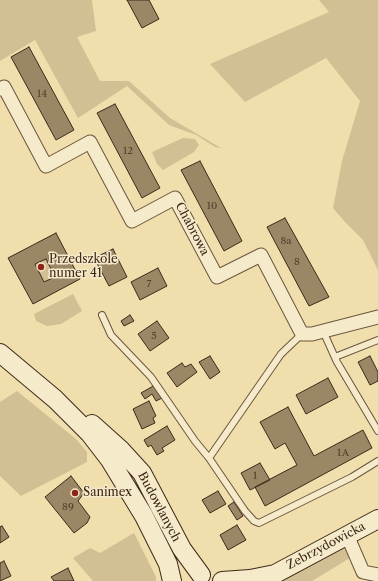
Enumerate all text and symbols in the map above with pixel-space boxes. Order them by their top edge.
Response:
house number: 14 [37,88,47,100]
house number: 12 [123,145,133,157]
street label: Chabrowa [172,200,212,258]
house number: 10 [207,200,217,212]
house number: 8a [280,235,292,247]
place label: Przedszkole numer 41 [49,253,118,281]
house number: 8 [294,256,300,268]
marker: Przedszkole numer 41 [36,262,46,272]
house number: 7 [147,278,151,290]
house number: 5 [151,330,157,342]
house number: 1A [337,447,349,459]
street label: Budowlanych [135,470,183,544]
house number: 1 [253,470,257,482]
place label: Sanimex [83,486,132,500]
marker: Sanimex [70,488,80,498]
house number: 89 [62,501,74,513]
street label: Zebrzydowicka [284,519,368,573]

